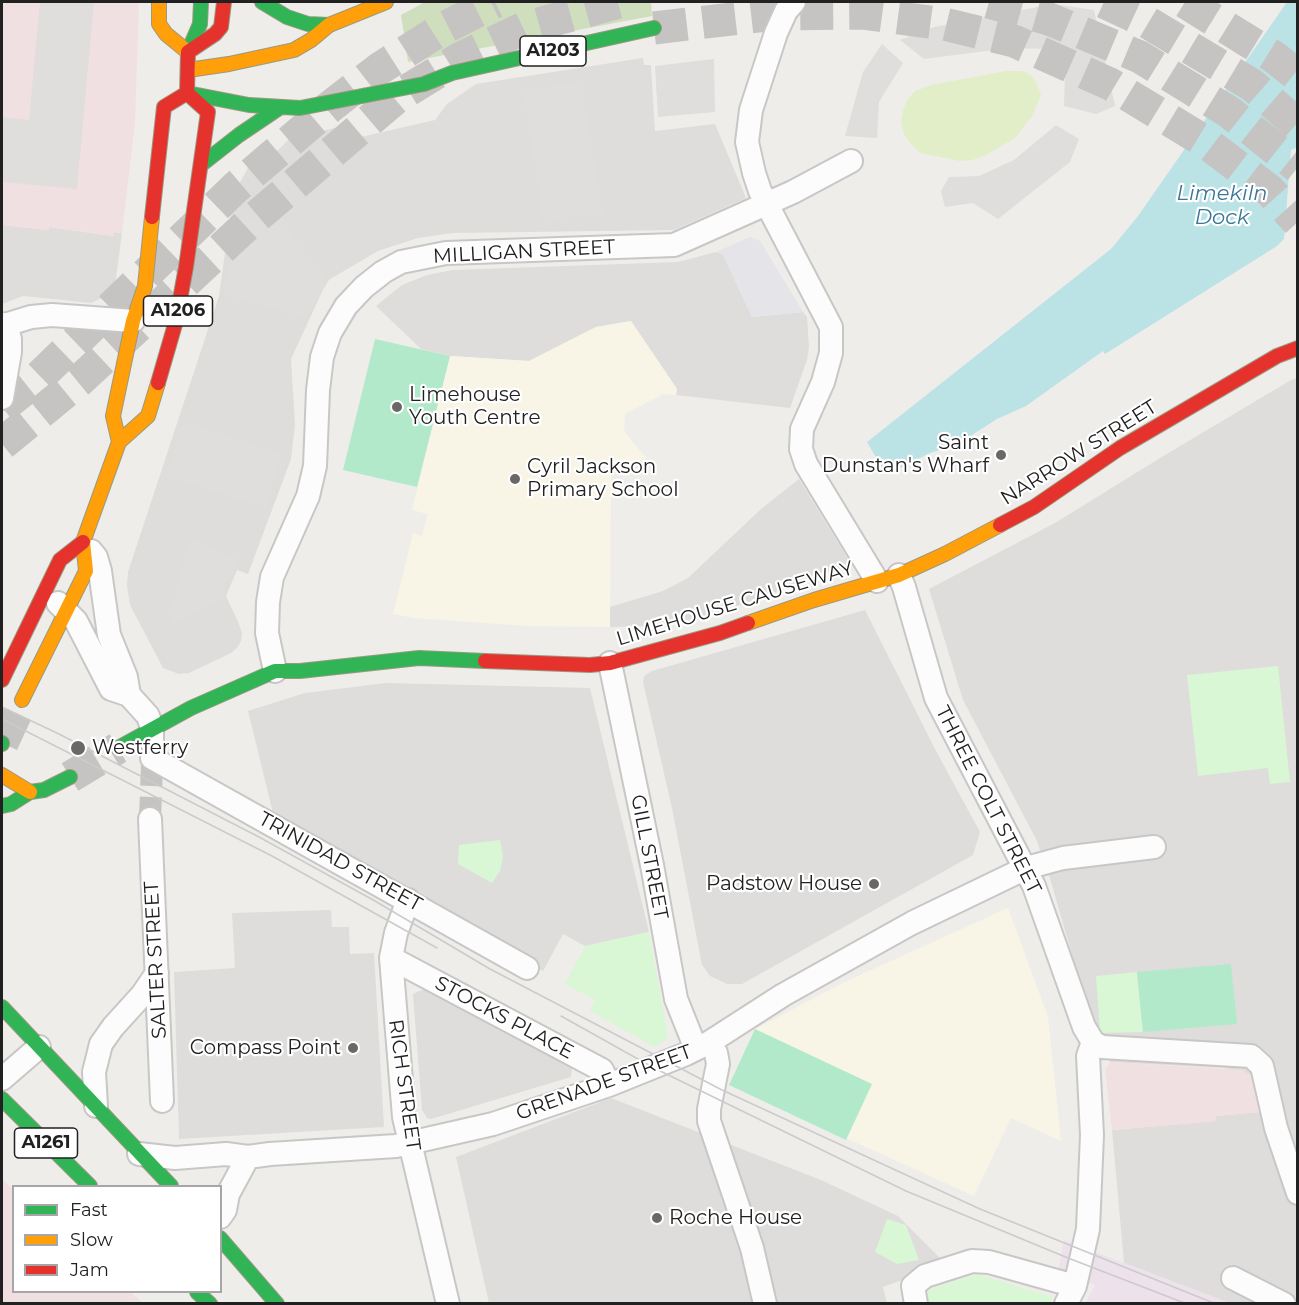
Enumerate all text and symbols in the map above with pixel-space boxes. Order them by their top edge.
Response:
road number: A1203 [520,36,586,66]
water label: Limekiln Dock [1177,181,1267,231]
street label: MILLIGAN STREET [432,235,616,269]
road number: A1206 [144,296,213,326]
place label: Limehouse Youth Centre [409,383,541,430]
street label: NARROW STREET [996,395,1162,511]
marker: Limehouse Youth Centre [390,400,404,414]
place label: Saint Dunstan's Wharf [822,431,989,478]
marker: Saint Dunstan's Wharf [994,448,1008,462]
place label: Cyril Jackson Primary School [527,455,679,502]
marker: Cyril Jackson Primary School [508,472,522,486]
street label: LIMEHOUSE CAUSEWAY [613,556,857,652]
street label: THREE COLT STREET [930,702,1046,898]
place label: Westferry [92,736,188,760]
marker: Westferry [69,739,87,757]
street label: GILL STREET [625,793,673,921]
street label: TRINIDAD STREET [254,807,426,917]
place label: Padstow House [706,872,862,896]
marker: Padstow House [867,877,881,891]
street label: SALTER STREET [140,881,172,1039]
street label: STOCKS PLACE [431,971,577,1065]
street label: RICH STREET [383,1018,425,1152]
place label: Compass Point [190,1036,341,1060]
street label: GRENADE STREET [513,1040,695,1126]
marker: Compass Point [346,1041,360,1055]
road number: A1261 [15,1128,78,1158]
legend [12,1185,222,1293]
text: Fast [70,1199,108,1221]
place label: Roche House [669,1206,802,1230]
marker: Roche House [650,1211,664,1225]
text: Slow [70,1229,113,1251]
text: Jam [70,1259,109,1281]

